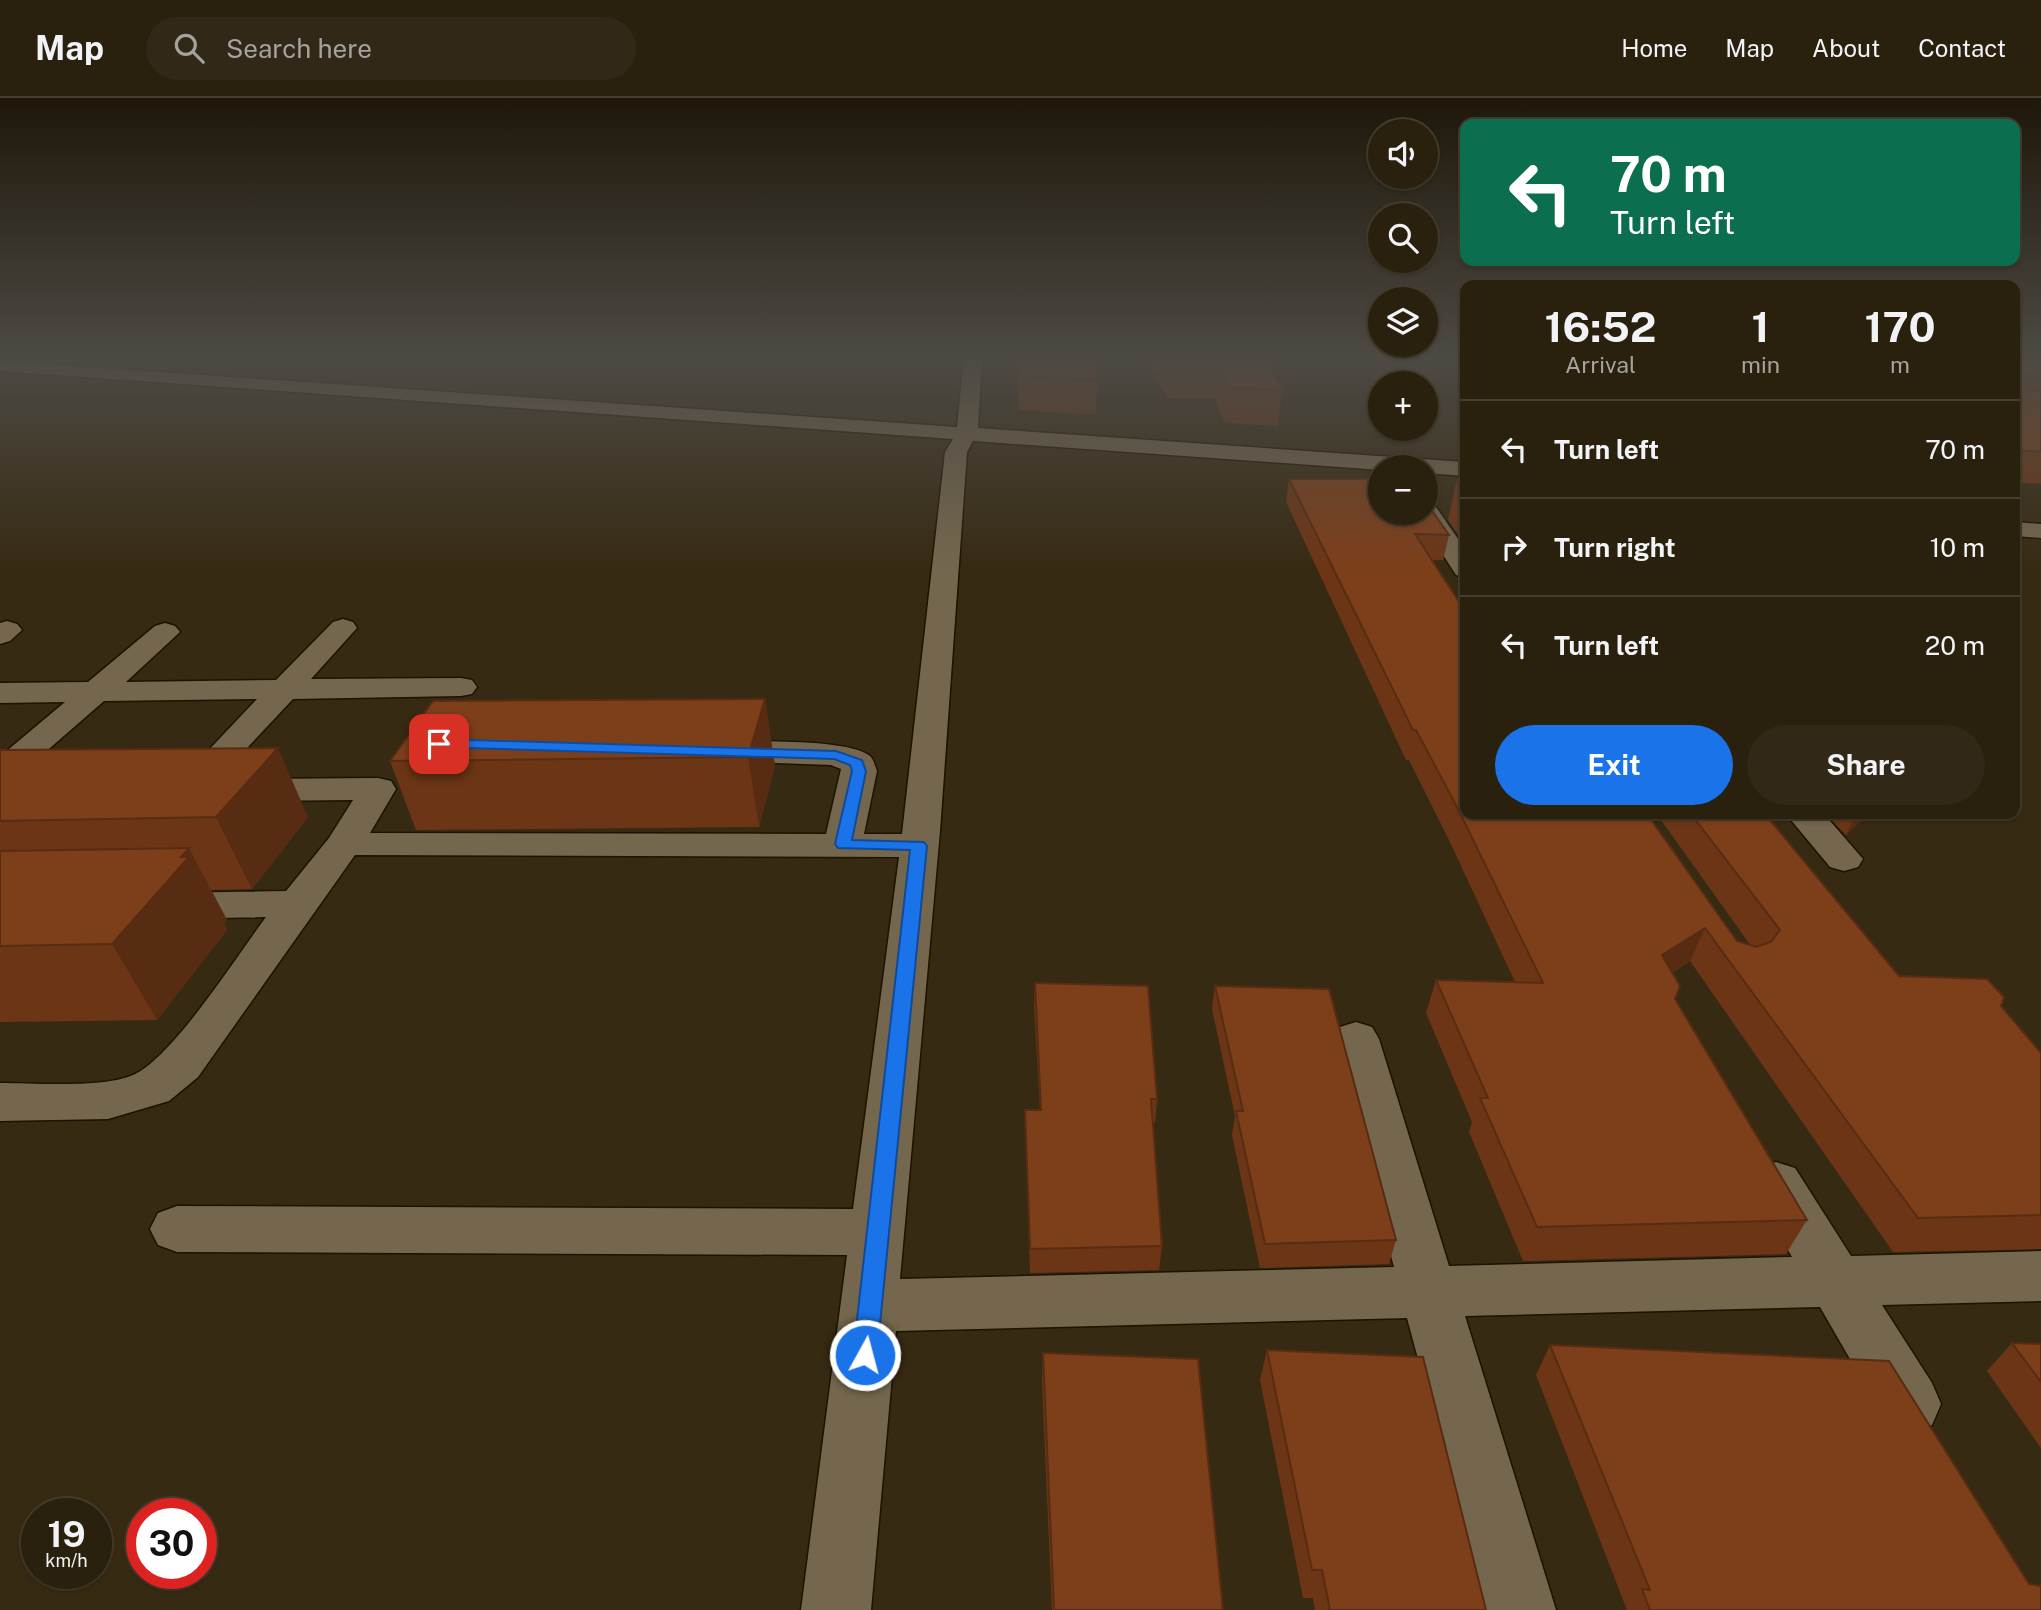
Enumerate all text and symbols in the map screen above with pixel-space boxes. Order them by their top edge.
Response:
search box [146,17,636,80]
text: Map [35,29,104,67]
icon: search [170,29,208,67]
text: Search here [226,33,372,64]
text: Home [1621,34,1687,62]
text: Map [1725,34,1774,62]
text: About [1812,34,1880,62]
text: Contact [1918,34,2006,62]
map controls [1368,119,1438,525]
button: sound [1368,119,1438,189]
text: 70 m [1610,145,1727,203]
icon: left [1495,147,1586,238]
button: search [1368,203,1438,273]
text: Turn left [1610,204,1735,241]
button: layers [1368,287,1438,357]
text: 16:52 [1544,302,1657,351]
text: 1 [1752,302,1770,351]
text: 170 [1865,302,1935,351]
text: Arrival [1565,351,1636,378]
text: min [1741,351,1780,378]
text: m [1890,351,1910,378]
button: + [1368,371,1438,441]
icon: left [1495,430,1533,468]
text: Turn left [1554,434,1659,465]
text: 70 m [1925,434,1985,465]
button: − [1368,455,1438,525]
icon: right [1495,528,1533,566]
text: Turn right [1554,532,1676,563]
text: 10 m [1930,532,1985,563]
icon: left [1495,626,1533,664]
text: Turn left [1554,630,1659,661]
text: 20 m [1925,630,1985,661]
pin [409,714,469,774]
icon: arrive [420,725,458,763]
button: Exit [1495,725,1733,805]
button: Share [1747,725,1985,805]
position arrow [828,1318,902,1392]
speed limit sign: 30 [126,1498,217,1589]
text: 19 [47,1514,86,1555]
text: km/h [45,1550,88,1571]

